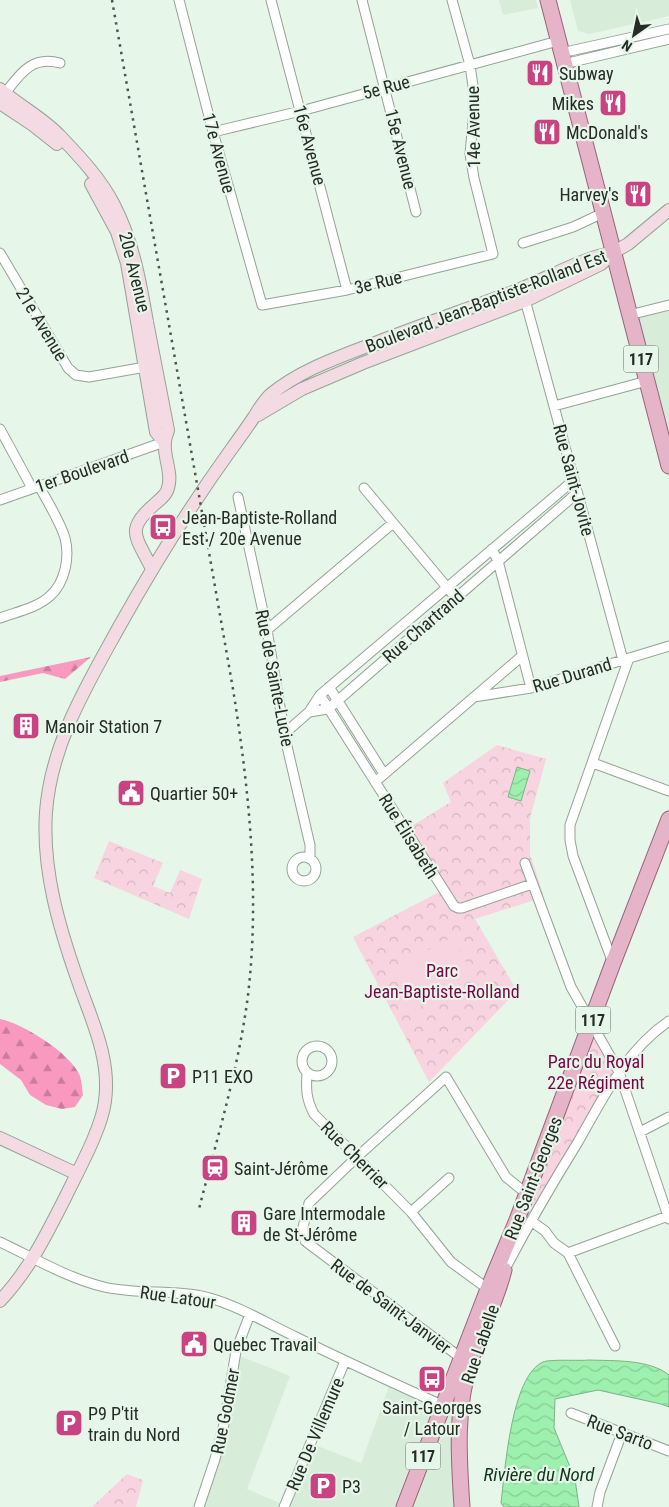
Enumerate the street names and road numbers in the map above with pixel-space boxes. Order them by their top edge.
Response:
street label: 5e Rue [360,71,412,103]
street label: 14e Avenue [462,86,484,168]
street label: 16e Avenue [289,103,331,187]
street label: 15e Avenue [381,107,421,191]
street label: 17e Avenue [198,111,240,195]
street label: 20e Avenue [115,230,155,314]
street label: Boulevard Jean-Baptiste-Rolland Est [363,245,609,357]
street label: 3e Rue [352,266,404,298]
street label: 21e Avenue [12,283,72,365]
road number: 117 [624,346,658,372]
street label: Rue Saint-Jovite [549,422,599,538]
street label: 1er Boulevard [33,445,131,497]
street label: Rue Chartrand [378,585,468,667]
street label: Rue de Sainte-Lucie [251,608,299,748]
street label: Rue Durand [530,653,614,697]
street label: Rue Élisabeth [375,790,443,882]
road number: 117 [576,1006,610,1034]
street label: Rue Saint-Georges [500,1113,566,1243]
street label: Rue Cherrier [317,1117,394,1194]
street label: Rue de Saint-Janvier [327,1254,456,1358]
street label: Rue Latour [139,1281,218,1313]
street label: Rue Labelle [457,1302,503,1386]
street label: Rue Godmer [206,1366,244,1456]
street label: Rue De Villemure [282,1374,348,1494]
street label: Rue Sarto [584,1410,656,1454]
road number: 117 [406,1442,440,1470]

